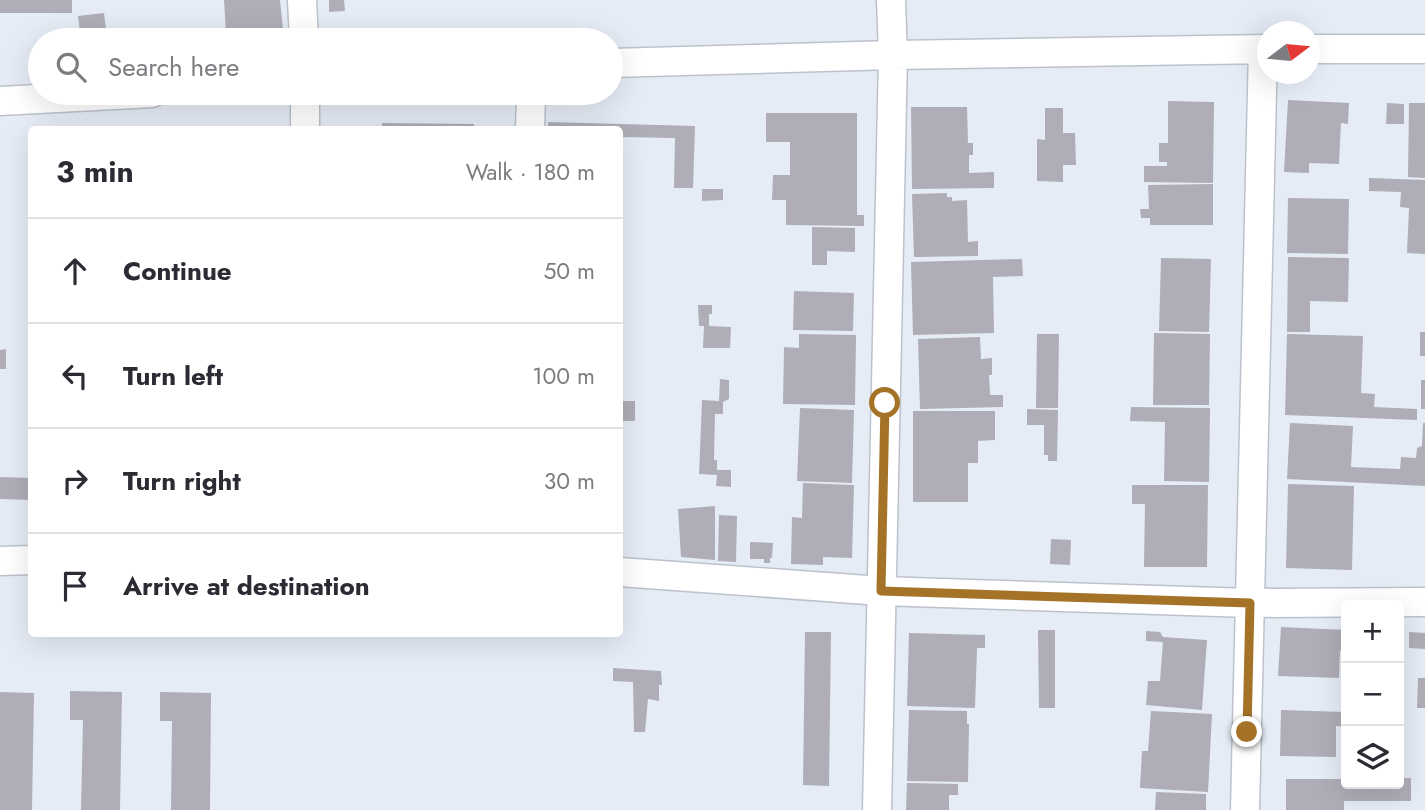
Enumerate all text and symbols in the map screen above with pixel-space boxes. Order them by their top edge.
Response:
north arrow [1257,21,1320,84]
search box [28,28,623,105]
icon: search [52,48,90,86]
text: Search here [108,48,240,86]
text: 3 min [56,150,134,193]
text: Walk · 180 m [466,155,595,189]
icon: ahead [56,252,94,290]
text: Continue [123,252,232,290]
text: 50 m [543,254,595,288]
icon: left [56,357,94,395]
text: Turn left [123,357,223,395]
text: 100 m [532,359,595,393]
route start [869,387,900,418]
icon: right [56,462,94,500]
text: Turn right [123,462,241,500]
text: 30 m [544,464,595,498]
icon: arrive [56,567,94,605]
text: Arrive at destination [123,567,370,605]
map controls [1341,600,1404,789]
button: + [1341,600,1404,663]
button: − [1341,663,1404,726]
route end [1231,716,1262,747]
button: layers [1341,726,1404,789]

